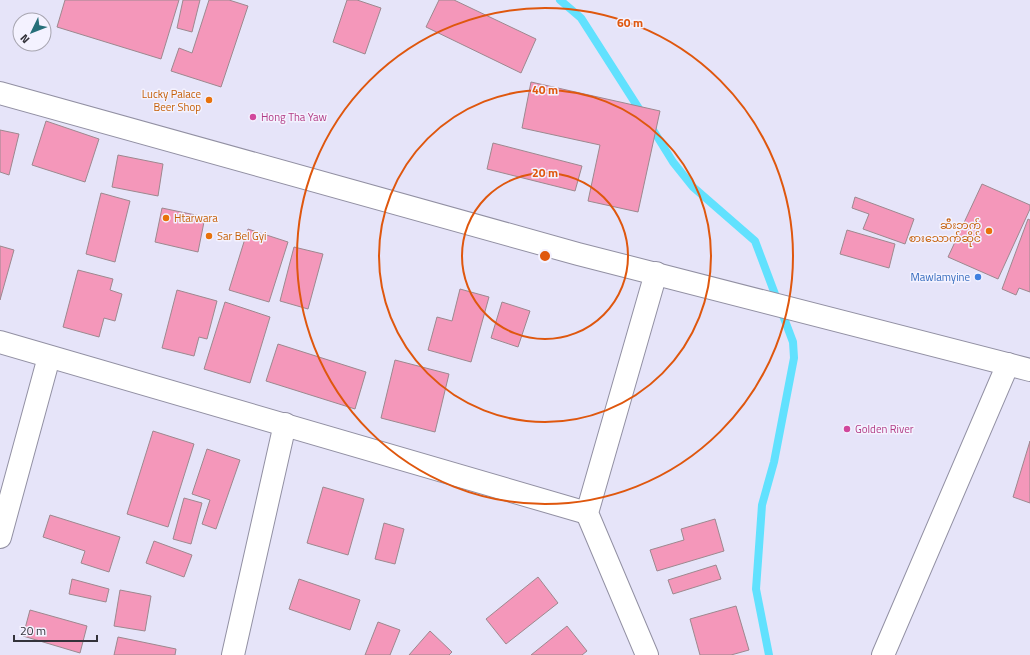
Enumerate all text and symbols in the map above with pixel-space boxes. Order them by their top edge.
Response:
north arrow [12,12,52,52]
text: 60 m [617,13,643,32]
text: N [16,31,33,47]
text: 40 m [532,80,558,99]
place label: Lucky Palace Beer Shop [142,86,201,115]
marker: Lucky Palace Beer Shop [204,95,214,105]
place label: Hong Tha Yaw [261,109,327,125]
marker: Hong Tha Yaw [248,112,258,122]
text: 20 m [532,163,558,182]
place label: Htarwara [174,210,218,226]
marker: Htarwara [161,213,171,223]
place label: ဆီးဘက် စားသောက်ဆိုင် [909,217,981,247]
marker: ဆီးဘက် စားသောက်ဆိုင် [984,226,994,236]
place label: Sar Bel Gyi [217,228,266,244]
marker: Sar Bel Gyi [204,231,214,241]
centre of rings [538,249,552,263]
place label: Mawlamyine [911,269,970,285]
marker: Mawlamyine [973,272,983,282]
place label: Golden River [855,421,914,437]
marker: Golden River [842,424,852,434]
scale bar [14,617,97,643]
text: 20 m [20,621,46,640]

